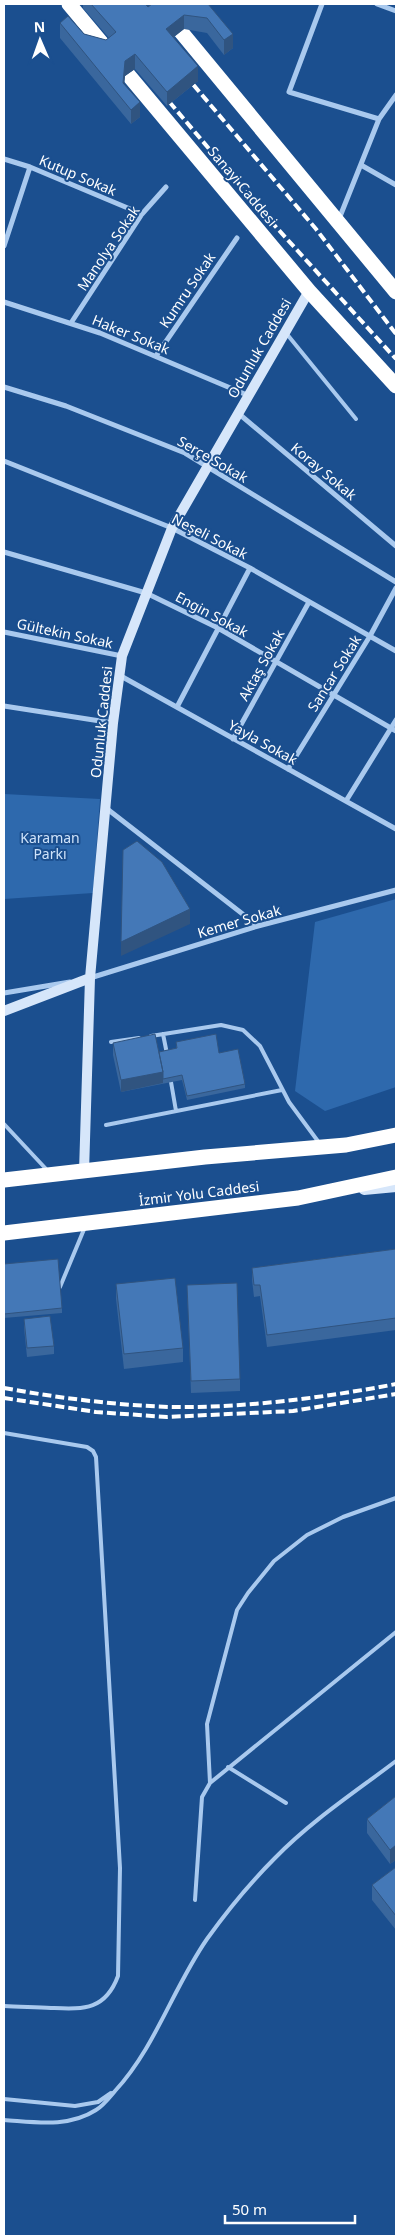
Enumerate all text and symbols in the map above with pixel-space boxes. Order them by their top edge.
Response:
north arrow [15,15,65,65]
text: N [34,17,46,36]
street label: Sanayi Caddesi [204,142,282,230]
street label: Kutup Sokak [36,150,120,200]
street label: Manolya Sokak [72,201,144,294]
street label: Kumru Sokak [155,248,220,332]
street label: Odunluk Caddesi [223,295,295,401]
street label: Haker Sokak [89,310,173,358]
street label: Serçe Sokak [174,431,252,487]
street label: Koray Sokak [287,438,361,504]
street label: Neşeli Sokak [169,509,252,564]
street label: Engin Sokak [172,587,252,641]
street label: Gültekin Sokak [15,614,115,653]
street label: Aktaş Sokak [234,626,289,704]
street label: Sancar Sokak [303,631,365,715]
street label: Odunluk Caddesi [86,665,116,779]
street label: Yayla Sokak [225,715,301,769]
park label: Karaman Parkı [20,828,80,863]
street label: Kemer Sokak [195,900,283,942]
street label: İzmir Yolu Caddesi [138,1176,260,1210]
scale bar [225,2192,355,2224]
text: 50 m [232,2199,267,2219]

